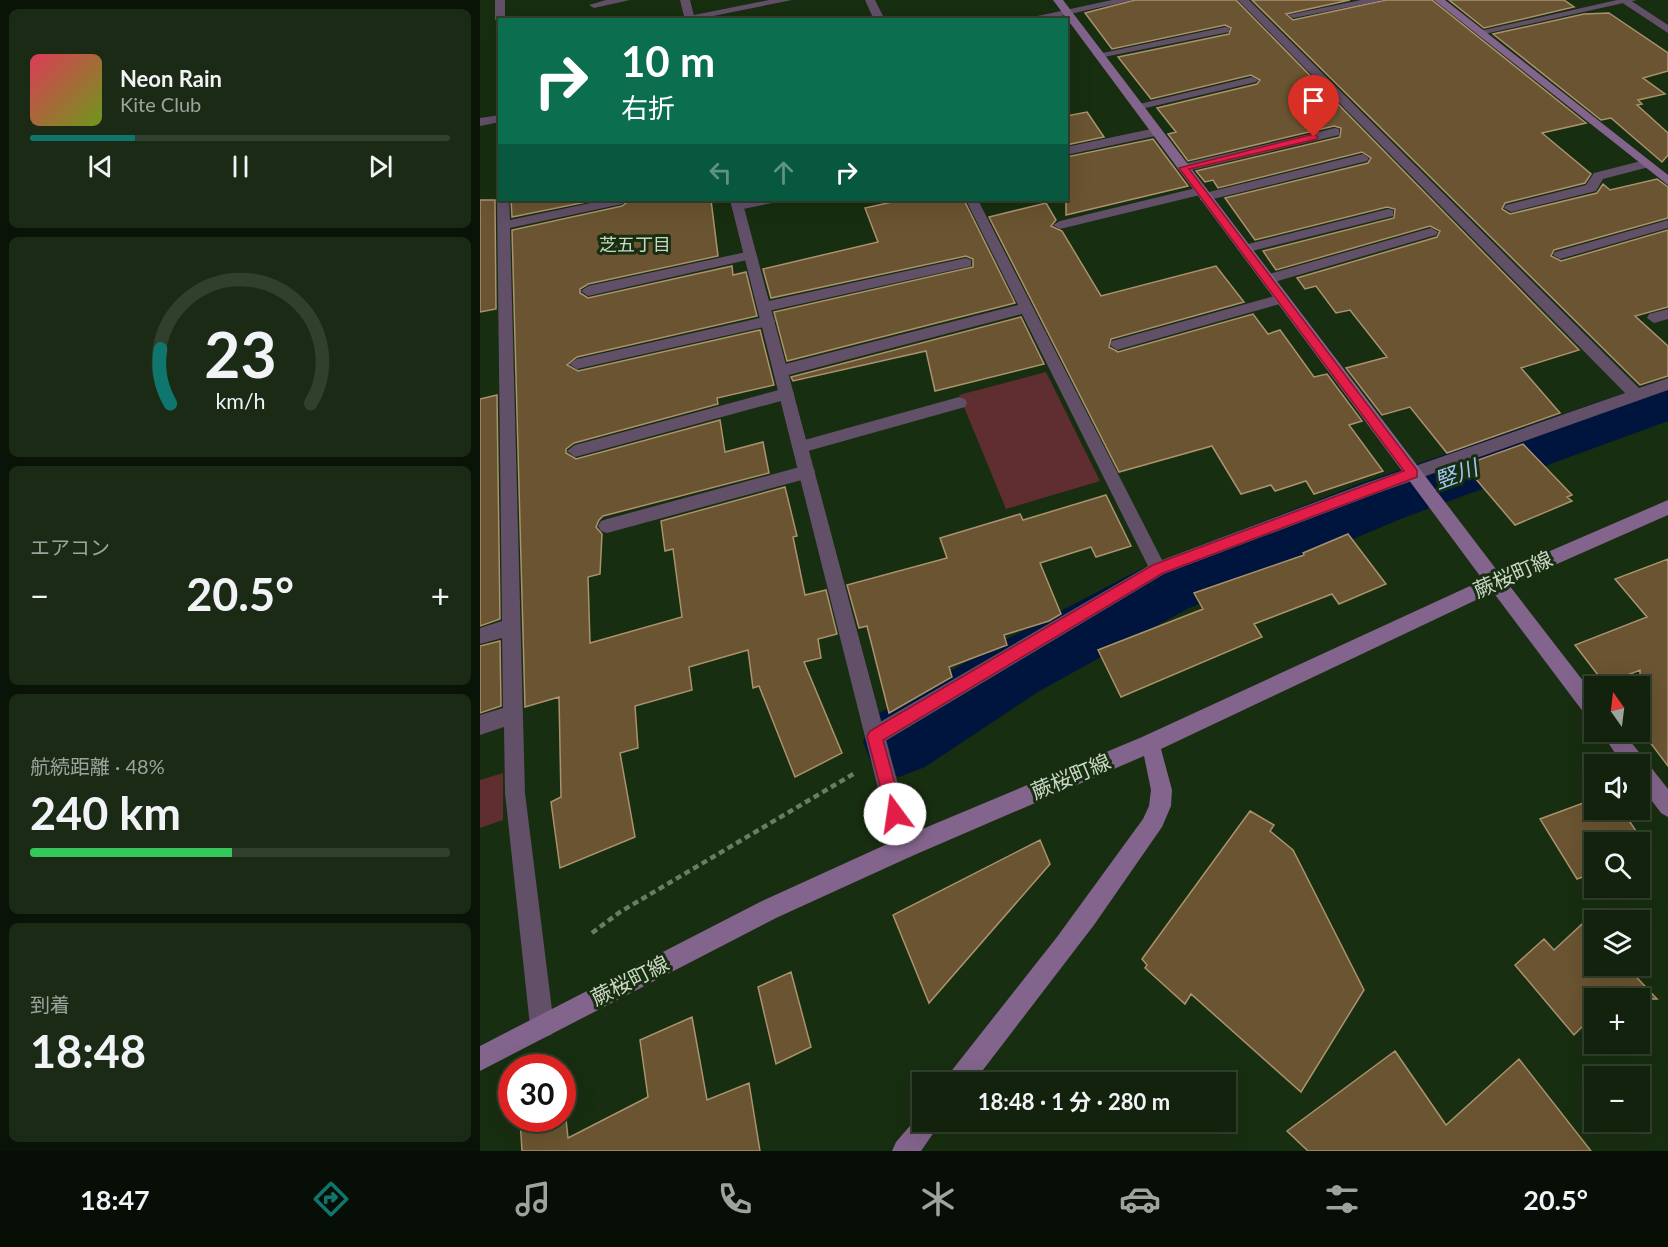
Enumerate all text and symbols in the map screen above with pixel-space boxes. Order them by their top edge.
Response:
text: 10 m [621,36,715,86]
icon: right [522,42,600,120]
text: Neon Rain [120,65,222,92]
pin [1288,75,1339,137]
icon: arrive [1297,84,1330,117]
text: 右折 [621,91,675,124]
text: Kite Club [120,92,201,116]
icon: previous [84,150,117,183]
icon: pause [224,150,257,183]
icon: next [364,150,397,183]
icon: left [704,156,737,189]
icon: ahead [767,156,800,189]
icon: right [830,156,863,189]
district label: 芝五丁目 [599,233,671,255]
text: 23 [204,316,276,391]
text: km/h [215,389,265,415]
water label: 竪川 [1431,453,1483,494]
text: エアコン [30,535,110,559]
street label: 蕨桜町線 [1469,545,1556,602]
text: 20.5° [186,567,294,621]
text: − [30,575,49,615]
text: + [431,575,450,615]
north arrow [1584,676,1650,742]
map controls [1584,676,1650,1132]
street label: 蕨桜町線 [1027,748,1114,804]
text: 航続距離 · 48% [30,754,165,778]
button: sound [1584,754,1650,820]
position arrow [863,782,927,846]
text: 240 km [30,786,181,840]
button: search [1584,832,1650,898]
button: layers [1584,910,1650,976]
street label: 蕨桜町線 [586,949,672,1010]
button: + [1584,988,1650,1054]
text: 到着 [30,992,70,1016]
text: 18:48 [30,1024,146,1078]
speed limit sign: 30 [498,1054,576,1132]
button: − [1584,1066,1650,1132]
text: 18:48 · 1 分 · 280 m [978,1088,1170,1115]
icon: directions [310,1178,352,1220]
icon: music [512,1178,554,1220]
icon: phone [714,1178,756,1220]
icon: climate [917,1178,959,1220]
icon: car [1119,1178,1161,1220]
icon: filters [1321,1178,1363,1220]
text: 18:47 [80,1183,150,1216]
text: 20.5° [1523,1183,1588,1216]

